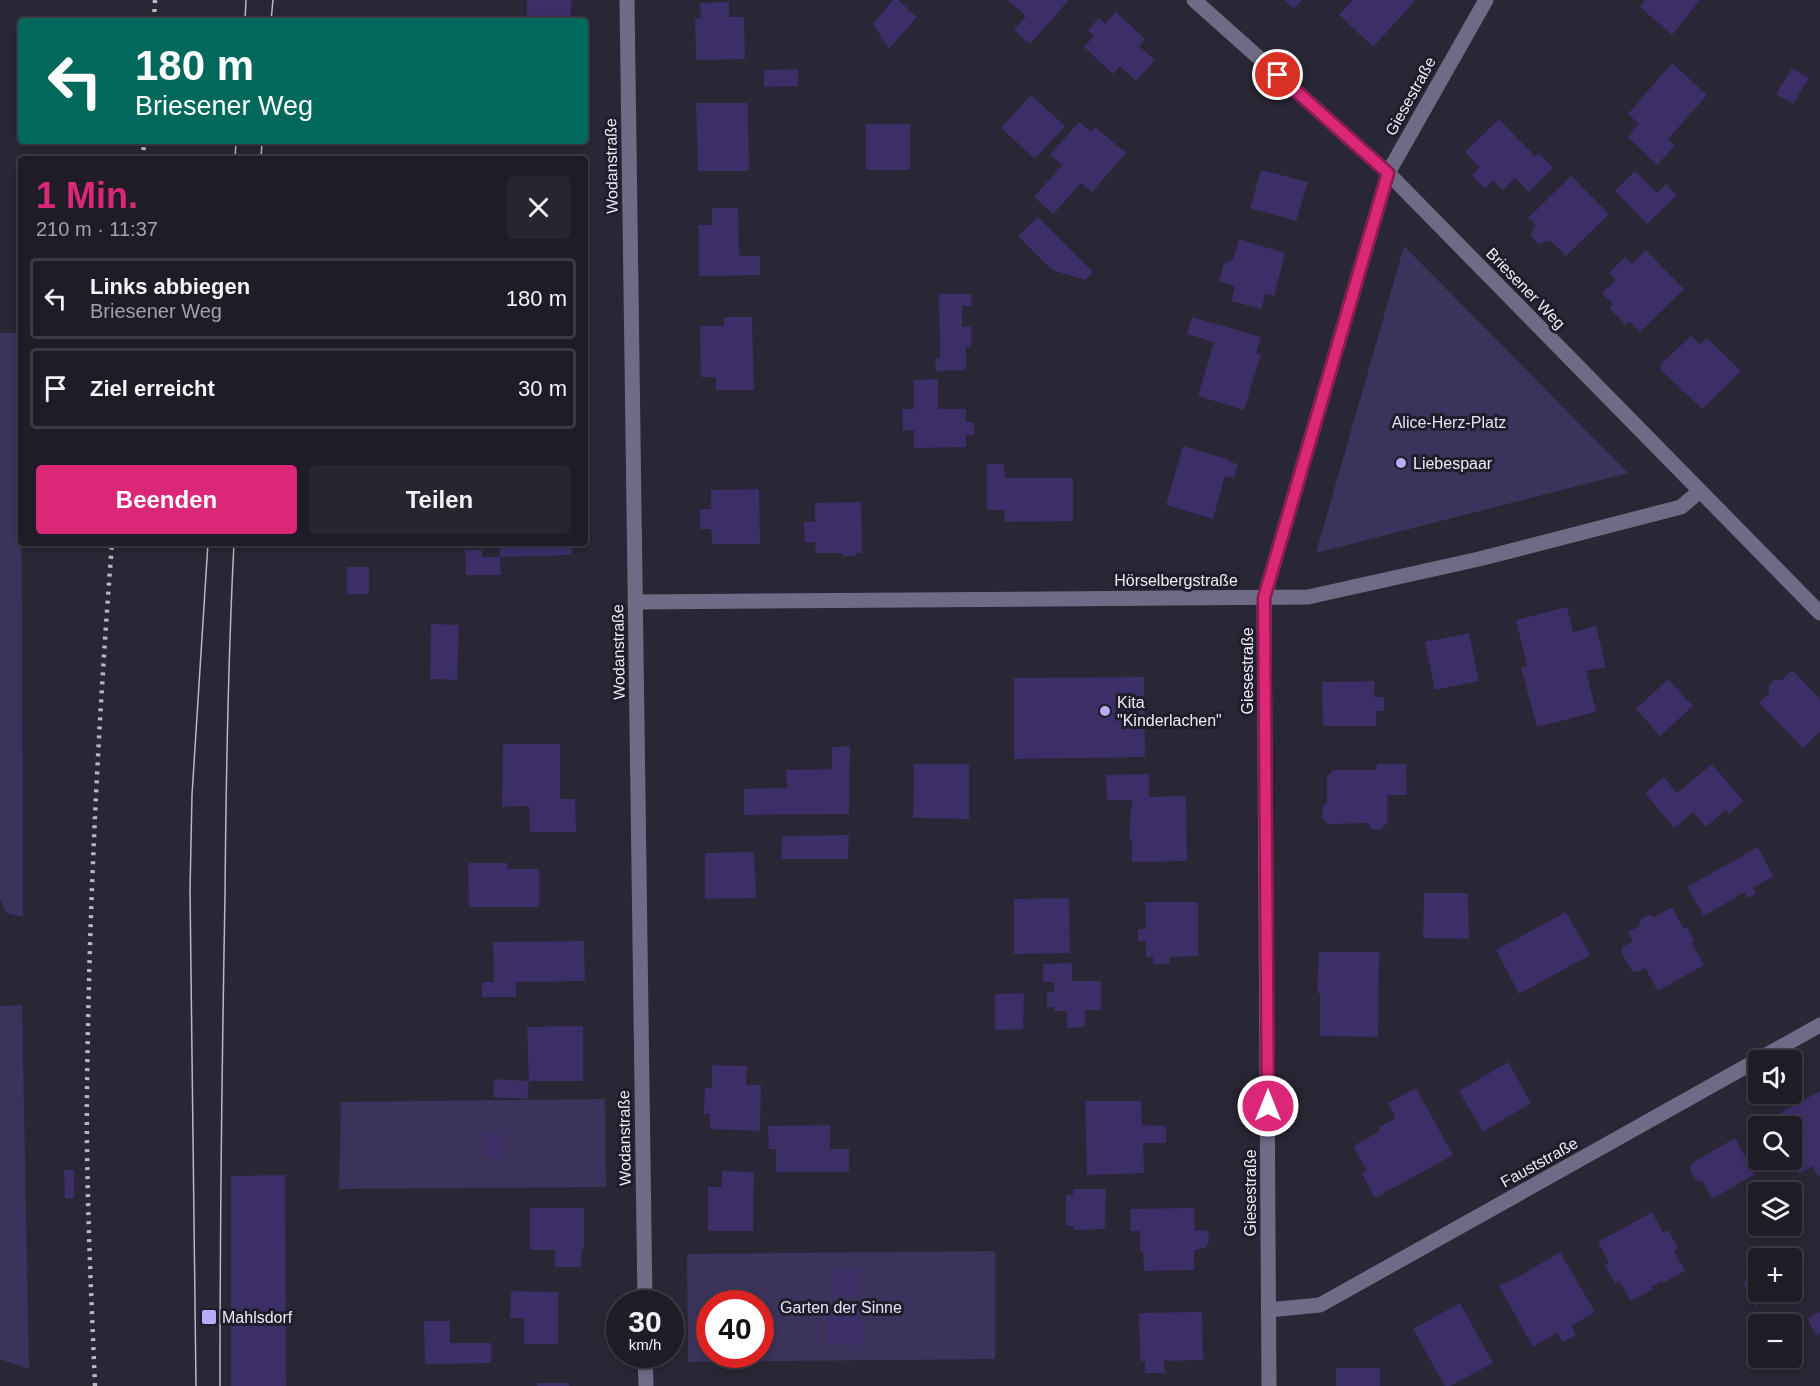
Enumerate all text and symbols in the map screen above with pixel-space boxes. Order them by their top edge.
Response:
icon: left [36,42,114,120]
text: 180 m [135,42,254,89]
pin [1252,49,1303,100]
street label: Giesestraße [1382,54,1439,138]
icon: arrive [1261,58,1294,91]
text: Briesener Weg [135,91,313,121]
street label: Wodanstraße [602,118,621,214]
text: 1 Min. [36,175,138,216]
button: close [507,176,570,239]
text: 210 m · 11:37 [36,218,158,240]
street label: Briesener Weg [1483,244,1568,332]
text: Links abbiegen [90,274,250,299]
icon: left [39,282,72,315]
text: 180 m [506,286,567,311]
text: Briesener Weg [90,300,222,322]
icon: arrive [39,372,72,405]
text: Ziel erreicht [90,376,215,401]
text: 30 m [518,376,567,401]
park label: Alice-Herz-Platz [1392,414,1506,431]
place label: Liebespaar [1413,455,1493,472]
marker: Liebespaar [1394,456,1408,470]
button: Beenden [36,465,297,534]
button: Teilen [309,465,570,534]
street label: Hörselbergstraße [1114,572,1238,589]
street label: Wodanstraße [609,604,628,700]
street label: Giesestraße [1239,627,1256,715]
place label: Kita "Kinderlachen" [1117,694,1222,729]
marker: Kita "Kinderlachen" [1098,704,1112,718]
map controls [1748,1050,1802,1368]
button: sound [1748,1050,1802,1104]
position arrow [1236,1074,1300,1138]
street label: Wodanstraße [615,1090,634,1186]
button: search [1748,1116,1802,1170]
street label: Fauststraße [1498,1134,1581,1191]
street label: Giesestraße [1242,1149,1259,1237]
button: layers [1748,1182,1802,1236]
button: + [1748,1248,1802,1302]
speed limit sign: 40 [696,1290,774,1368]
park label: Garten der Sinne [780,1299,902,1316]
text: 30 [628,1305,662,1338]
marker: Mahlsdorf [200,1308,218,1326]
place label: Mahlsdorf [222,1309,293,1326]
button: − [1748,1314,1802,1368]
text: km/h [629,1336,661,1353]

